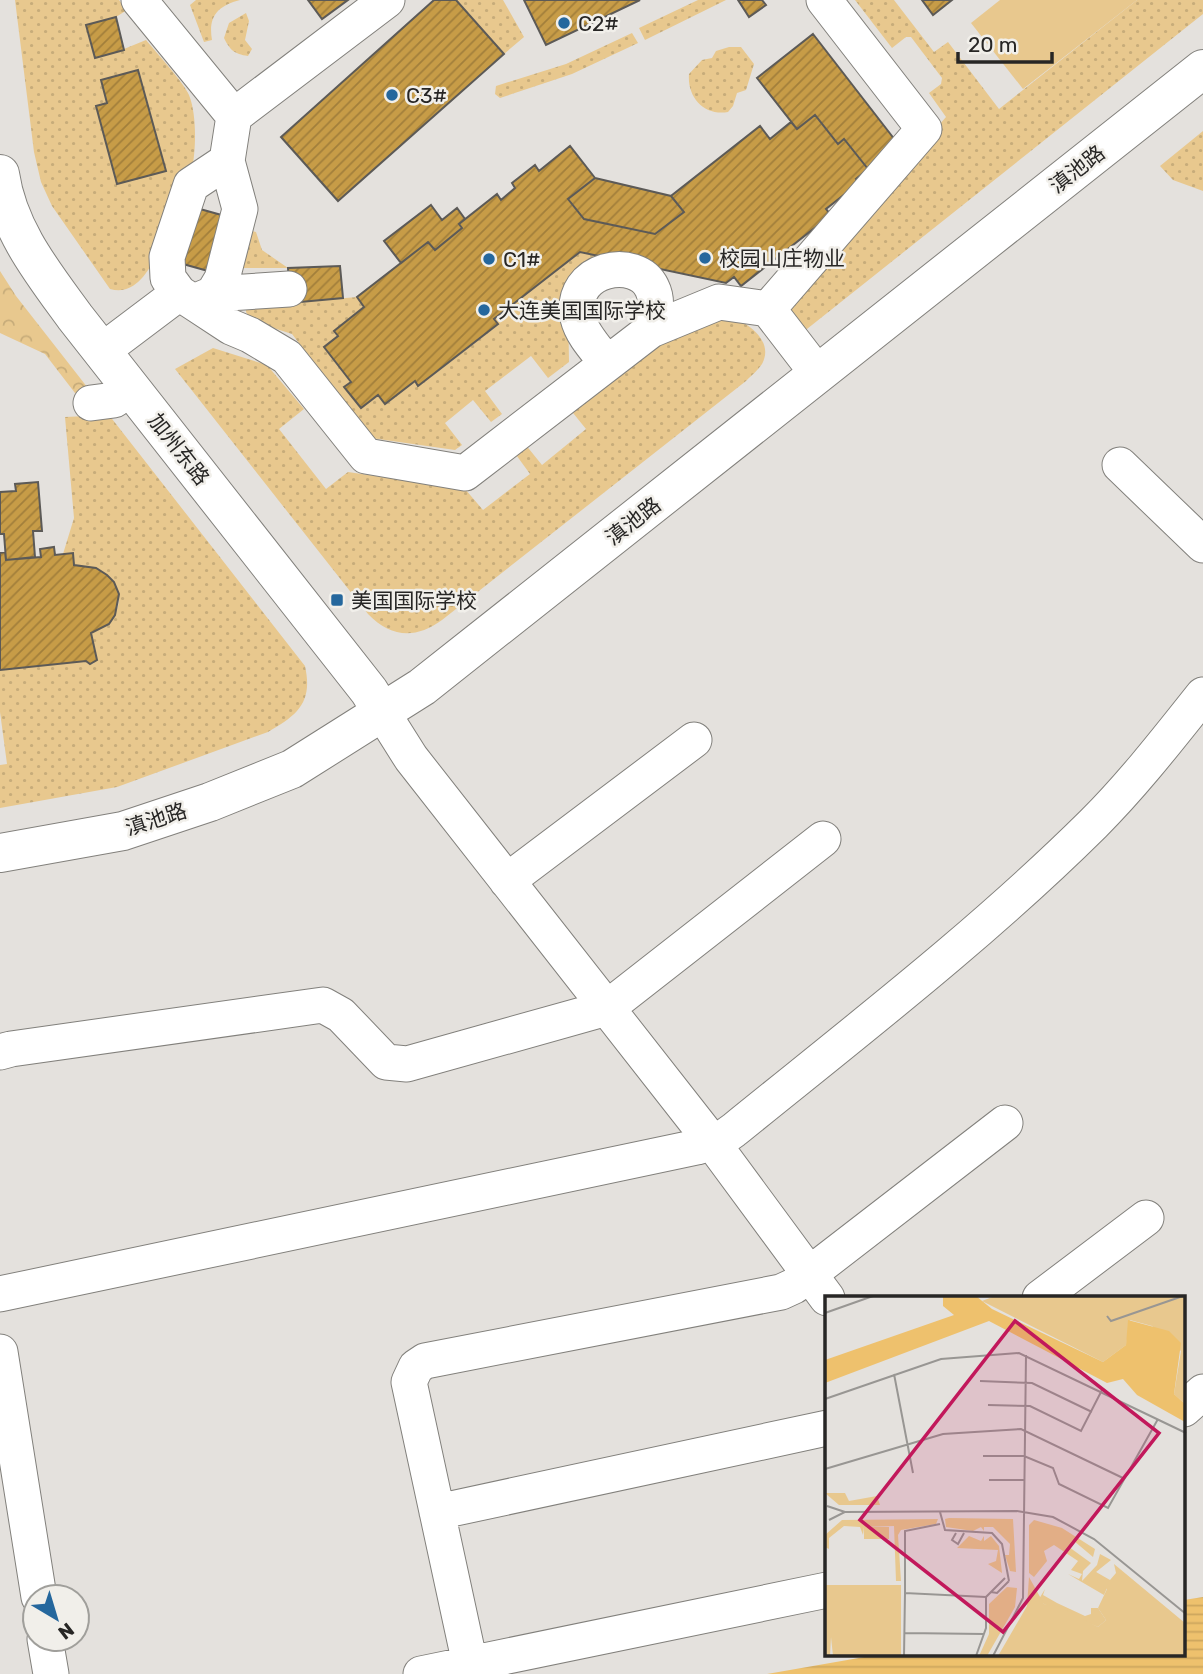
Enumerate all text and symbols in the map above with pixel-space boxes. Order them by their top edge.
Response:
place label: C2# [578,11,619,36]
marker: C2# [556,15,572,31]
scale bar [958,21,1052,65]
text: 20 m [968,32,1017,57]
place label: C3# [406,83,447,108]
marker: C3# [384,87,400,103]
street label: 滇池路 [1044,140,1110,198]
place label: 校园山庄物业 [719,246,845,271]
place label: C1# [503,247,541,272]
marker: 校园山庄物业 [697,250,713,266]
marker: C1# [481,251,497,267]
place label: 大连美国国际学校 [498,298,666,323]
marker: 大连美国国际学校 [476,302,492,318]
street label: 加州东路 [143,408,215,490]
street label: 滇池路 [600,492,666,550]
place label: 美国国际学校 [351,588,477,613]
marker: 美国国际学校 [329,592,345,608]
street label: 滇池路 [122,797,190,841]
inset map [825,1296,1186,1656]
north arrow [21,1583,91,1653]
text: N [54,1618,79,1644]

